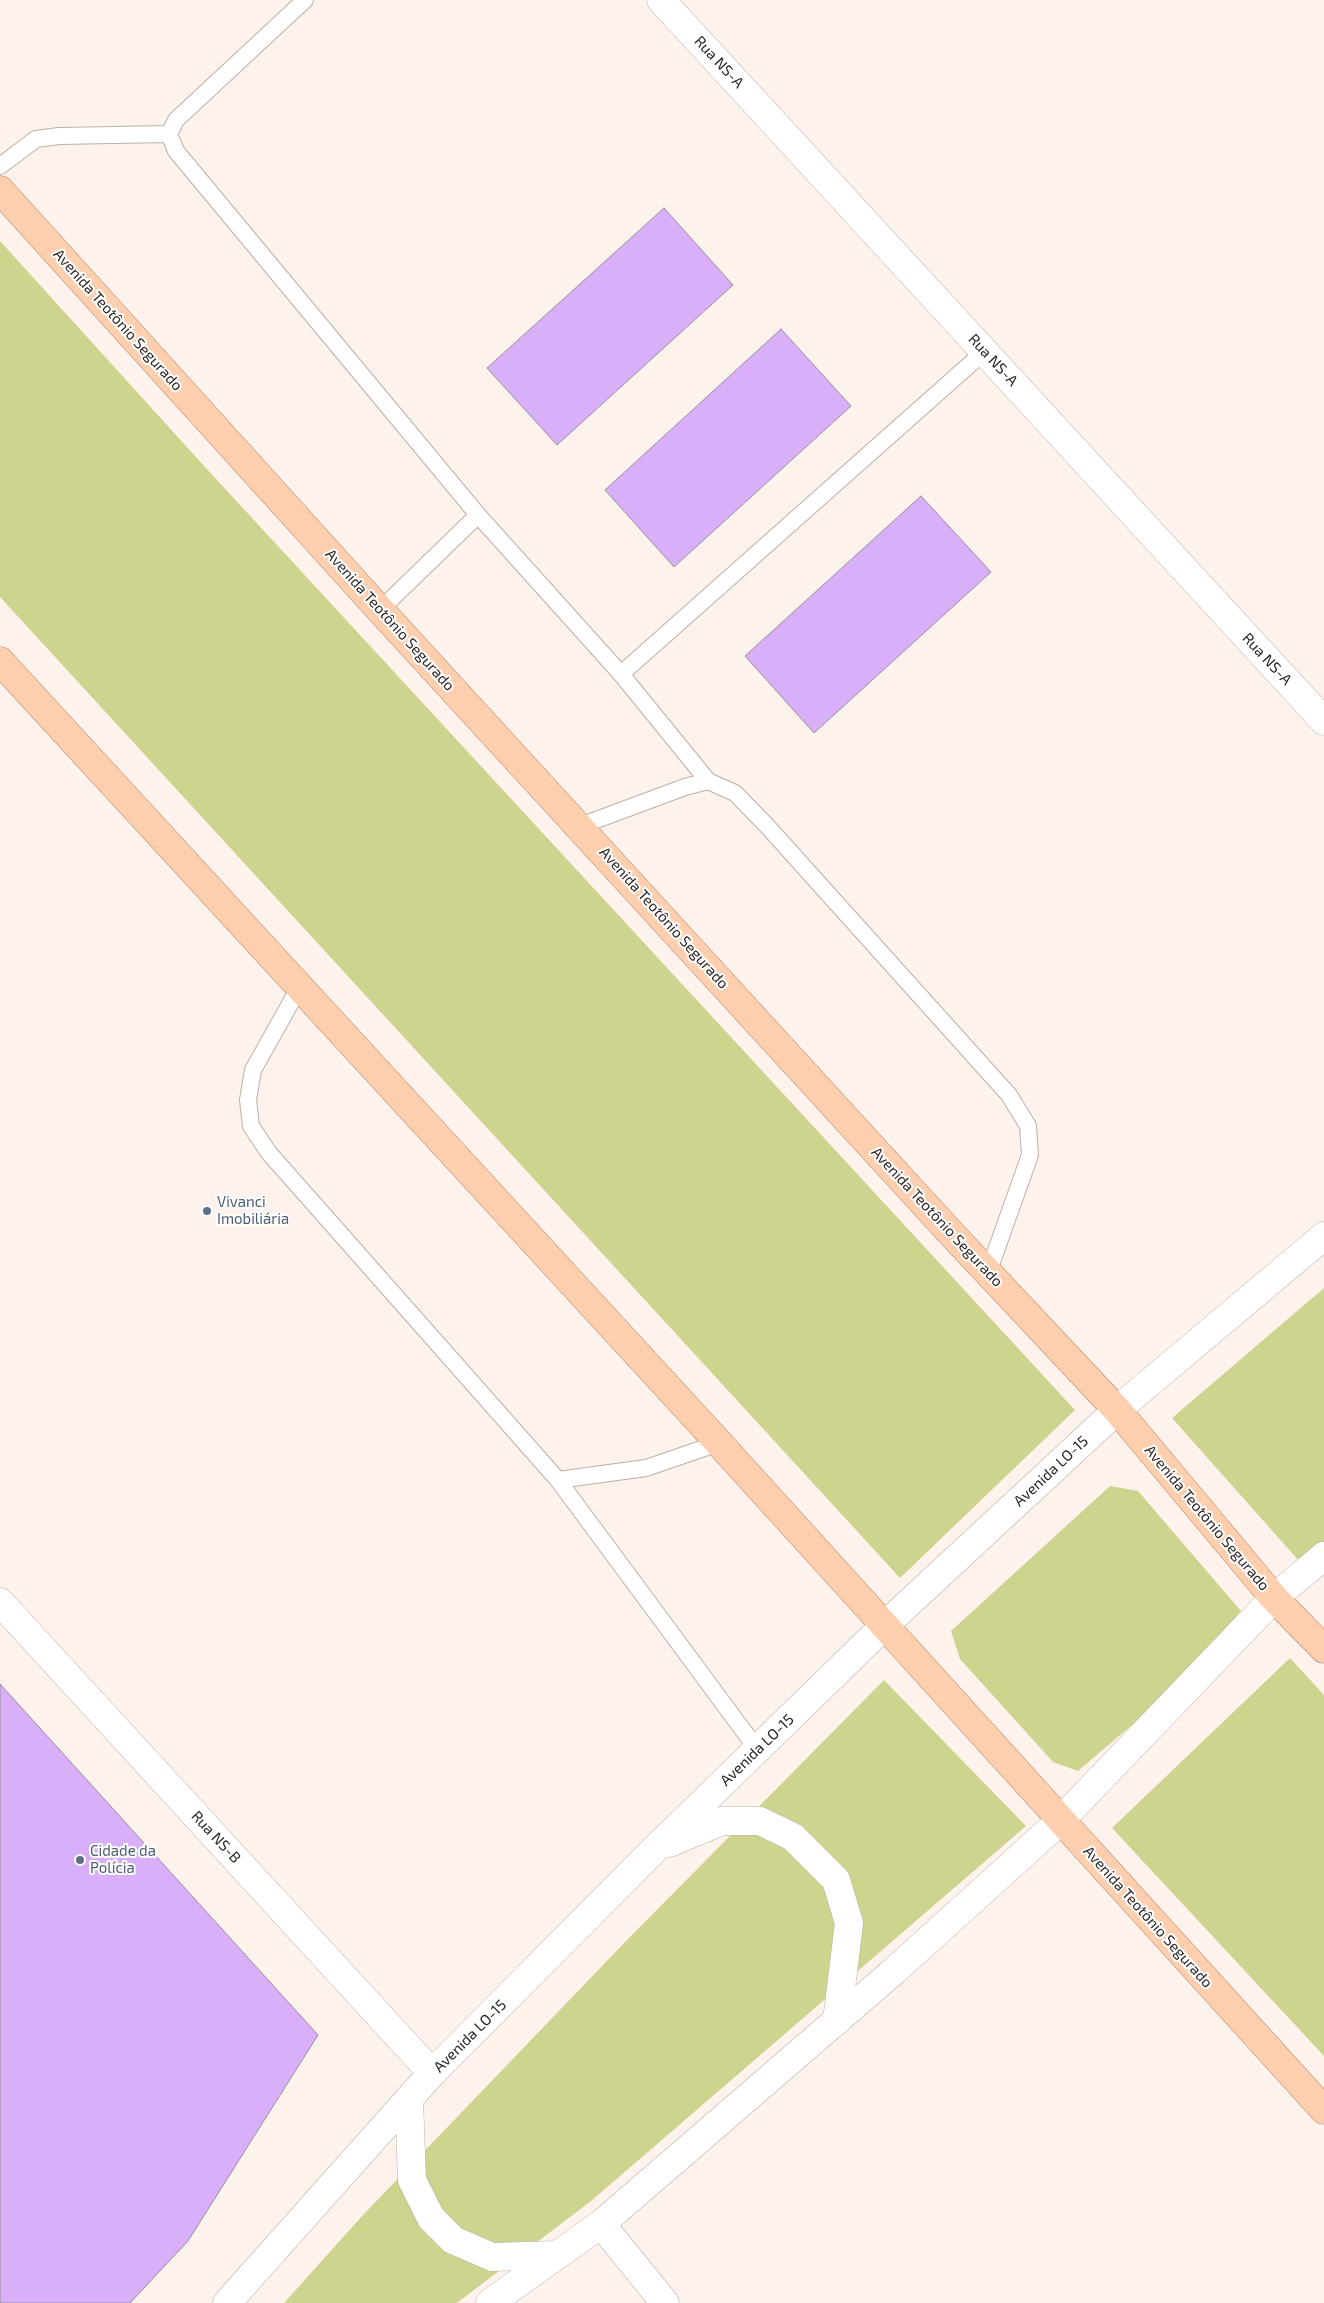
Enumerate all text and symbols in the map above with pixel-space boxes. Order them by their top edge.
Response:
street label: Rua NS-A [690,32,748,92]
street label: Avenida Teotônio Segurado [50,245,186,395]
street label: Rua NS-A [964,330,1022,390]
street label: Avenida Teotônio Segurado [322,545,458,695]
street label: Rua NS-A [1238,629,1296,689]
street label: Avenida Teotônio Segurado [596,843,732,993]
street label: Avenida Teotônio Segurado [868,1143,1006,1291]
place label: Vivanci Imobiliária [217,1193,289,1228]
marker: Vivanci Imobiliária [201,1205,213,1217]
street label: Avenida LO-15 [1010,1432,1092,1510]
street label: Avenida Teotônio Segurado [1141,1442,1273,1594]
street label: Avenida LO-15 [716,1710,798,1790]
street label: Rua NS-B [187,1807,245,1867]
place label: Cidade da Polícia [90,1842,156,1877]
street label: Avenida Teotônio Segurado [1080,1842,1216,1992]
marker: Cidade da Polícia [74,1854,86,1866]
street label: Avenida LO-15 [430,1996,510,2076]

